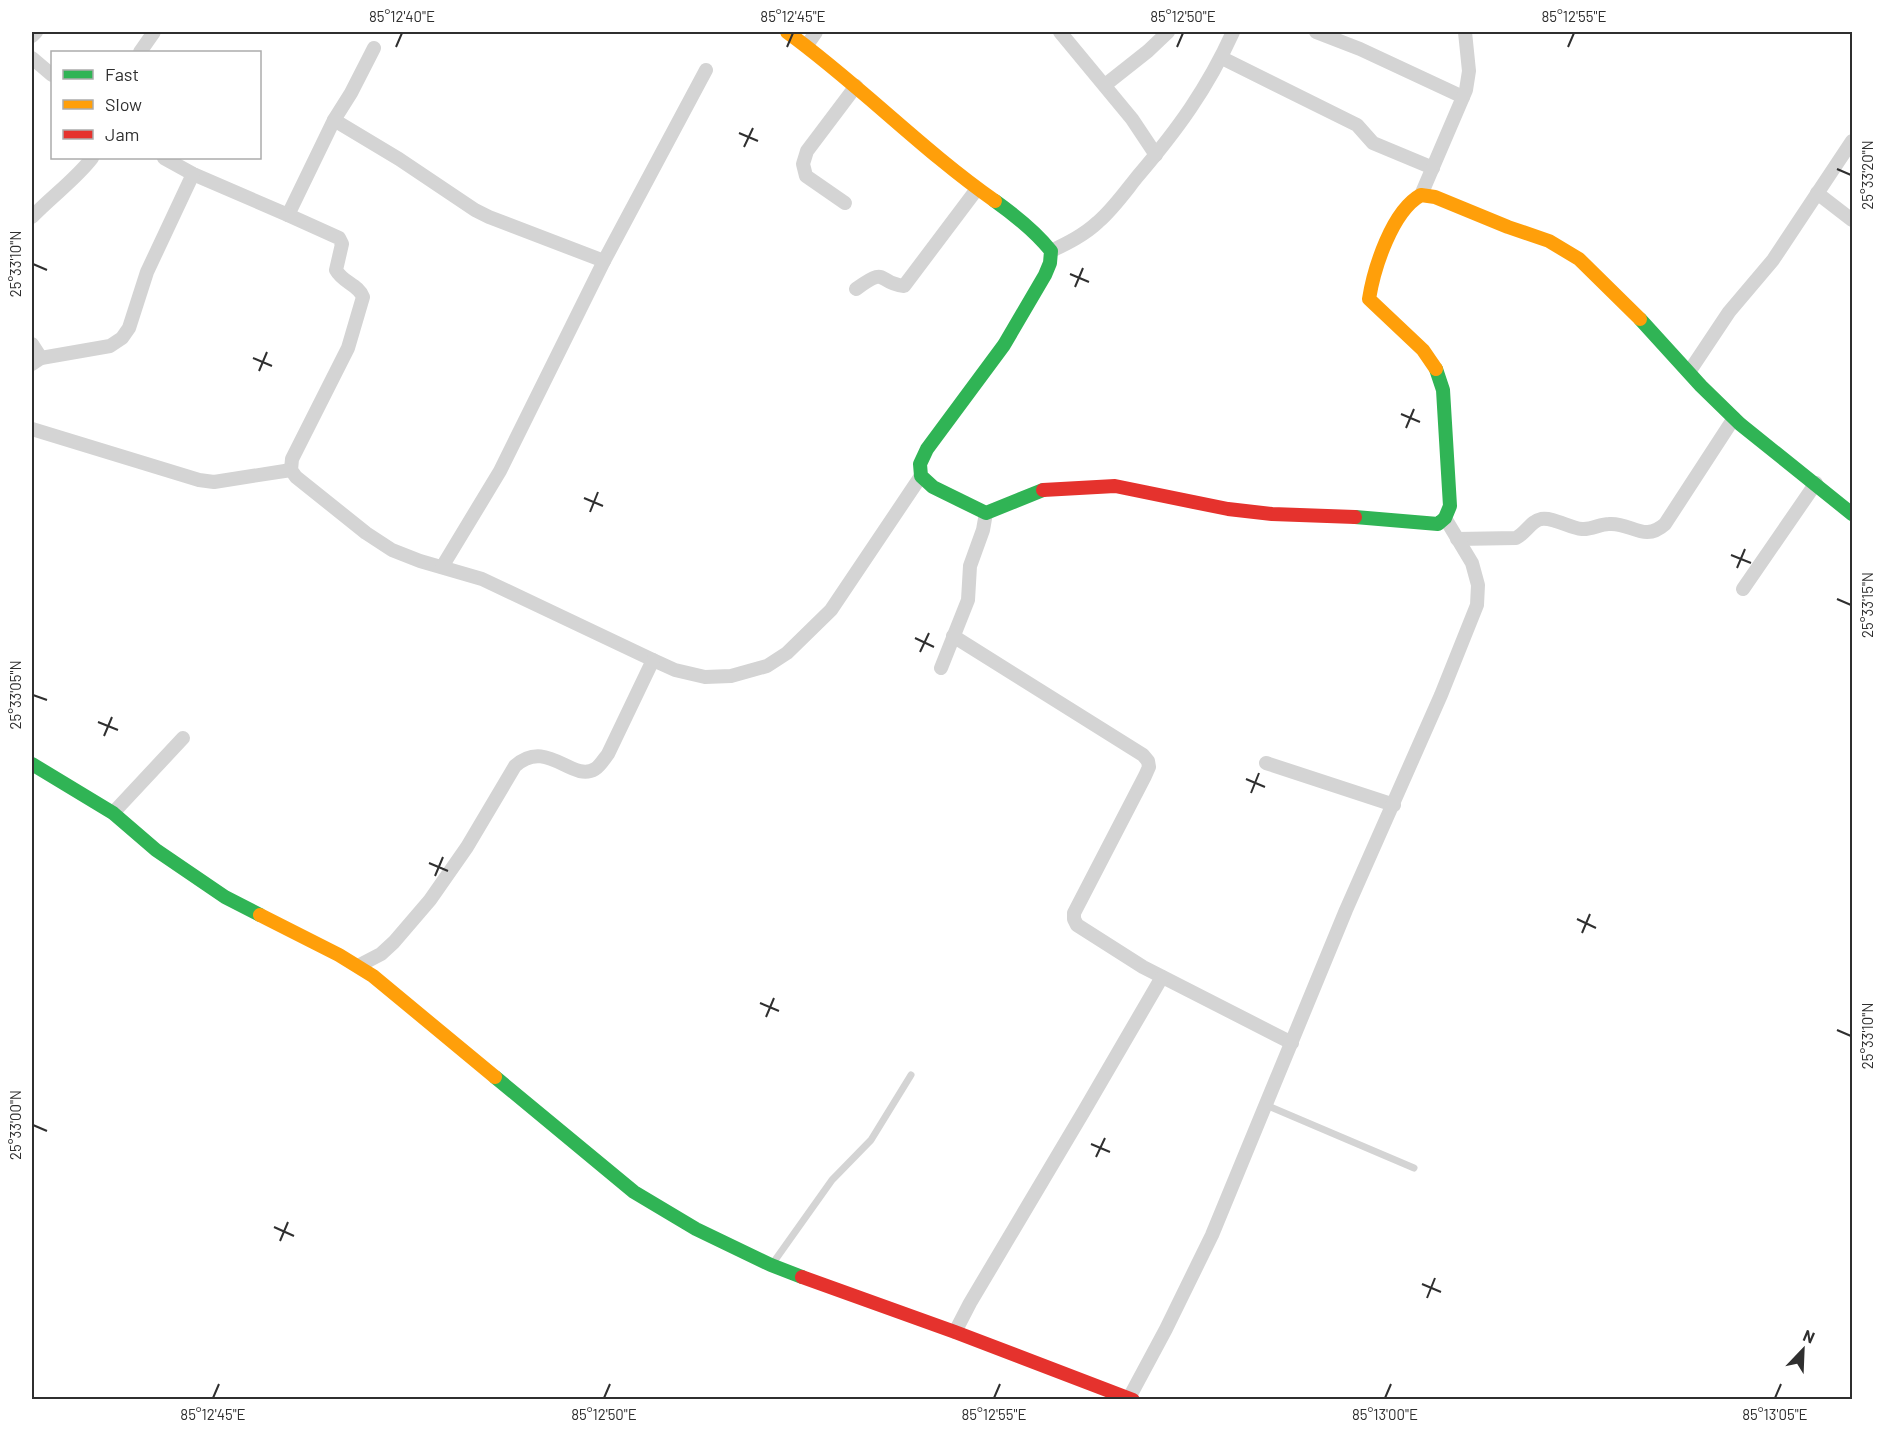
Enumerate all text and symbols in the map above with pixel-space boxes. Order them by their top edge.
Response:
text: 85°12'40"E [369,7,435,25]
text: 85°12'45"E [760,7,826,25]
text: 85°12'50"E [1150,7,1216,25]
text: 85°12'55"E [1542,7,1606,25]
legend [51,51,261,159]
text: Fast [105,63,139,85]
text: Slow [105,93,142,115]
text: Jam [105,123,139,145]
text: 25°33'20"N [1858,140,1876,210]
text: 25°33'10"N [6,231,24,297]
text: 25°33'15"N [1858,572,1876,638]
text: 25°33'05"N [6,660,24,730]
text: 25°33'10"N [1858,1003,1876,1069]
text: 25°33'00"N [6,1090,24,1160]
north arrow [1773,1320,1833,1380]
text: N [1800,1325,1818,1347]
text: 85°12'45"E [180,1405,246,1423]
text: 85°12'50"E [571,1405,637,1423]
text: 85°12'55"E [962,1405,1026,1423]
text: 85°13'00"E [1352,1405,1418,1423]
text: 85°13'05"E [1742,1405,1808,1423]

